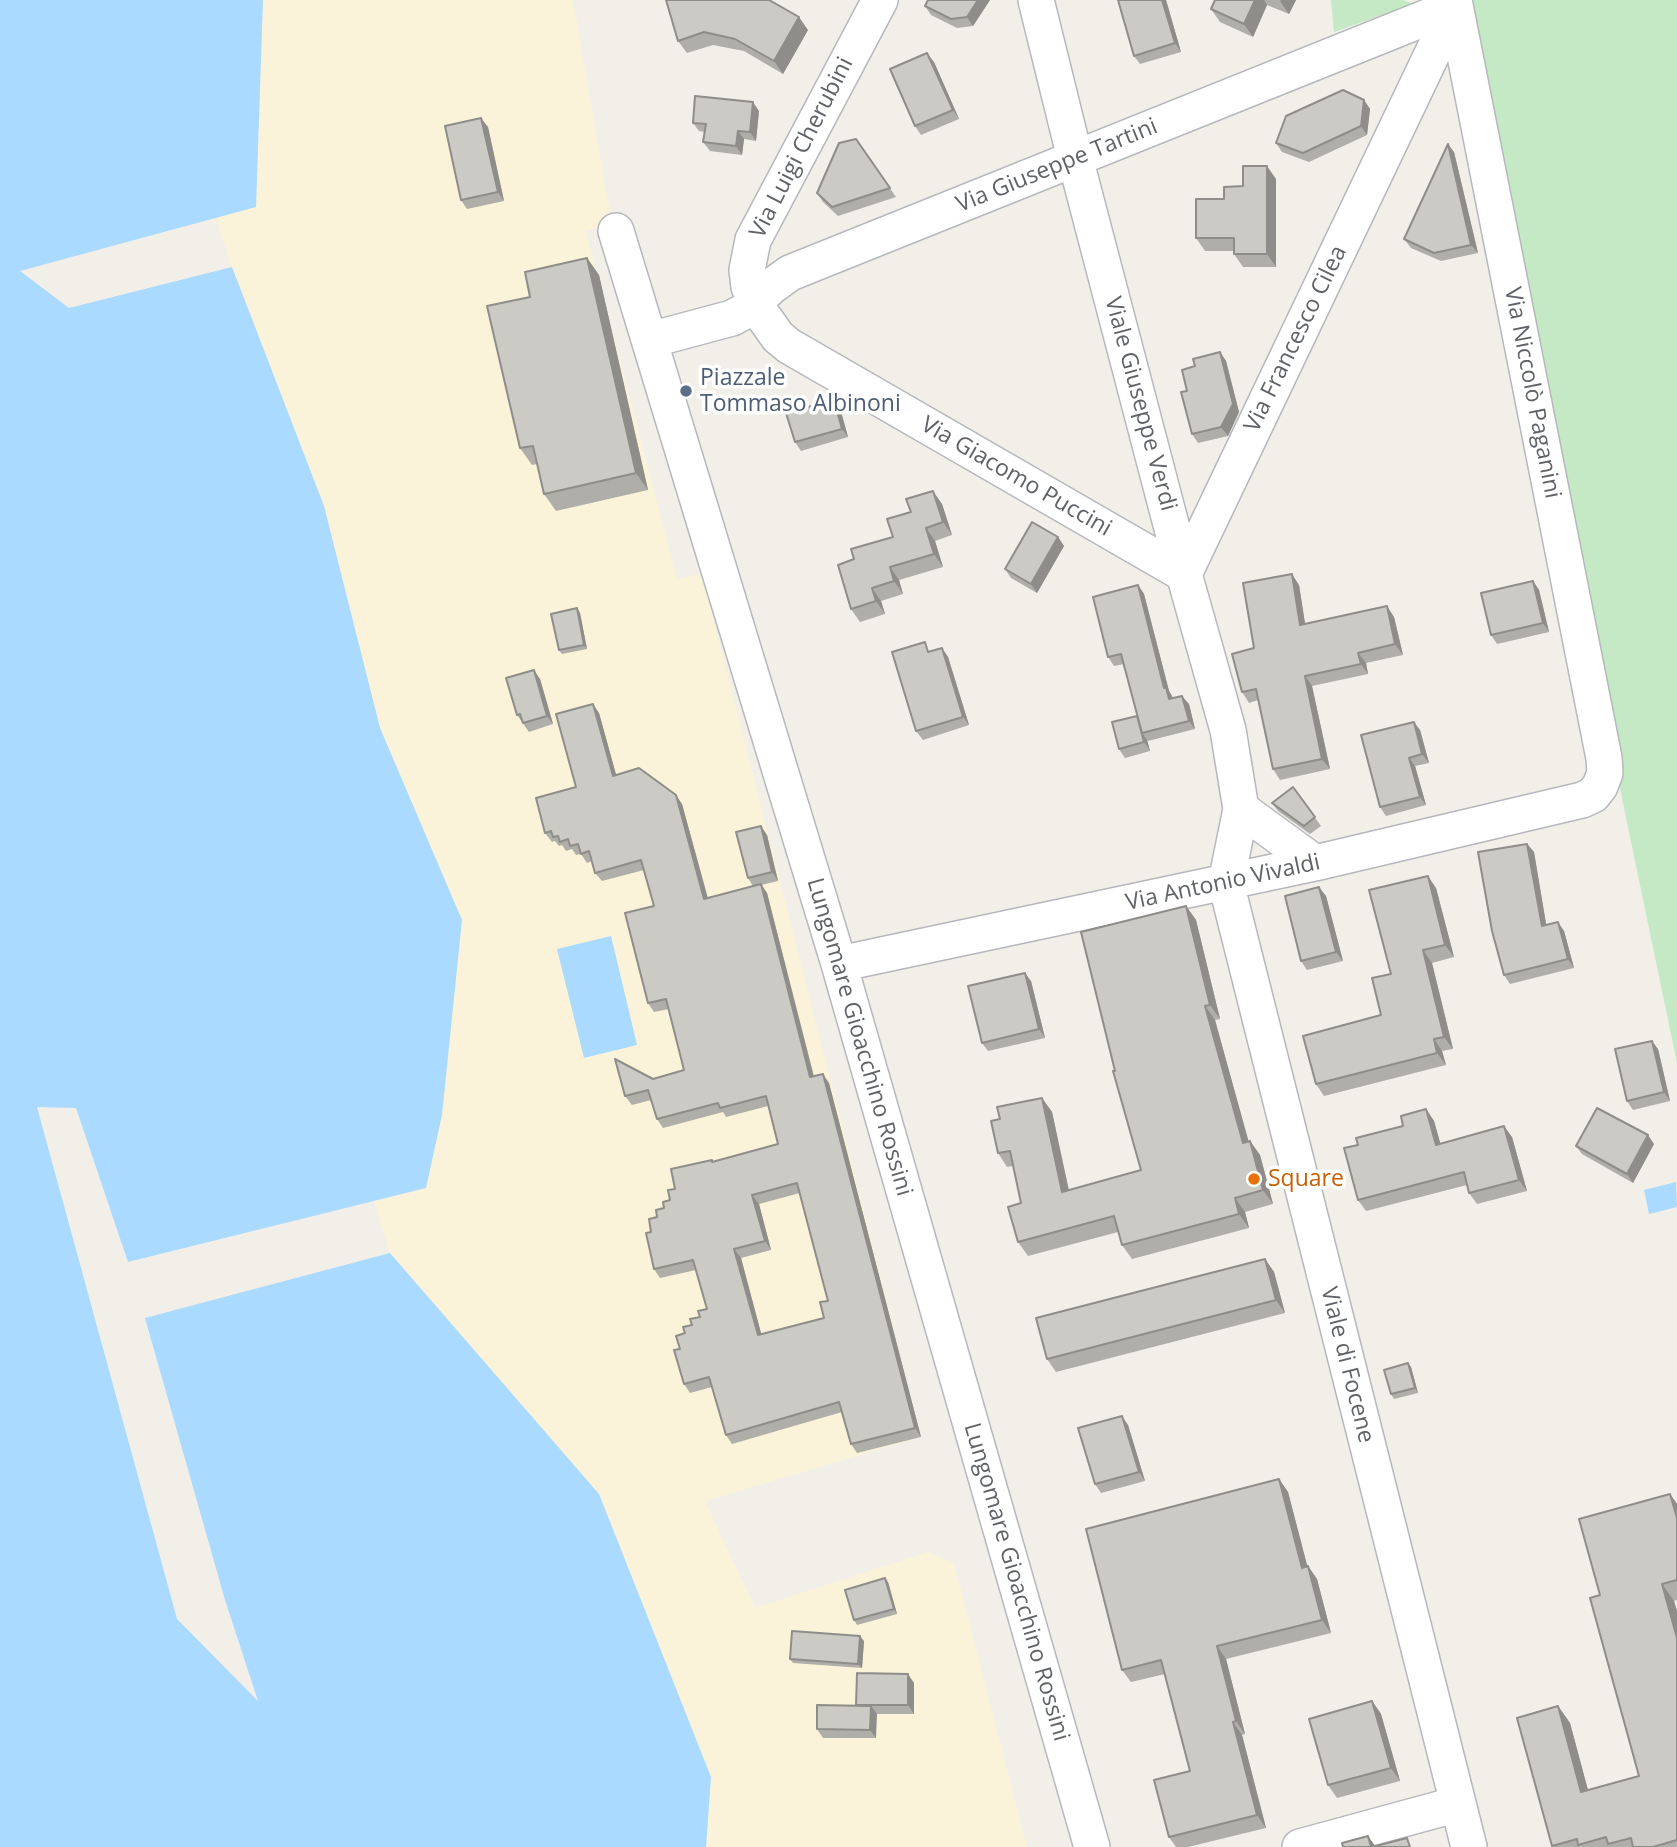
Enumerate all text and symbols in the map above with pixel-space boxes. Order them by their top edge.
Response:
street label: Via Luigi Cherubini [744,53,860,243]
street label: Via Giuseppe Tartini [952,113,1162,219]
street label: Via Francesco Cilea [1239,241,1353,437]
street label: Via Niccolò Paganini [1498,285,1566,501]
street label: Viale Giuseppe Verdi [1098,294,1182,514]
place label: Piazzale Tommaso Albinoni [700,364,901,418]
marker: Piazzale Tommaso Albinoni [678,383,694,399]
street label: Via Giacomo Puccini [916,411,1116,543]
street label: Via Antonio Vivaldi [1123,849,1323,917]
street label: Lungomare Gioacchino Rossini [800,875,918,1199]
place label: Square [1268,1165,1344,1193]
marker: Square [1246,1171,1262,1187]
street label: Viale di Focene [1314,1284,1380,1446]
street label: Lungomare Gioacchino Rossini [957,1420,1075,1744]

